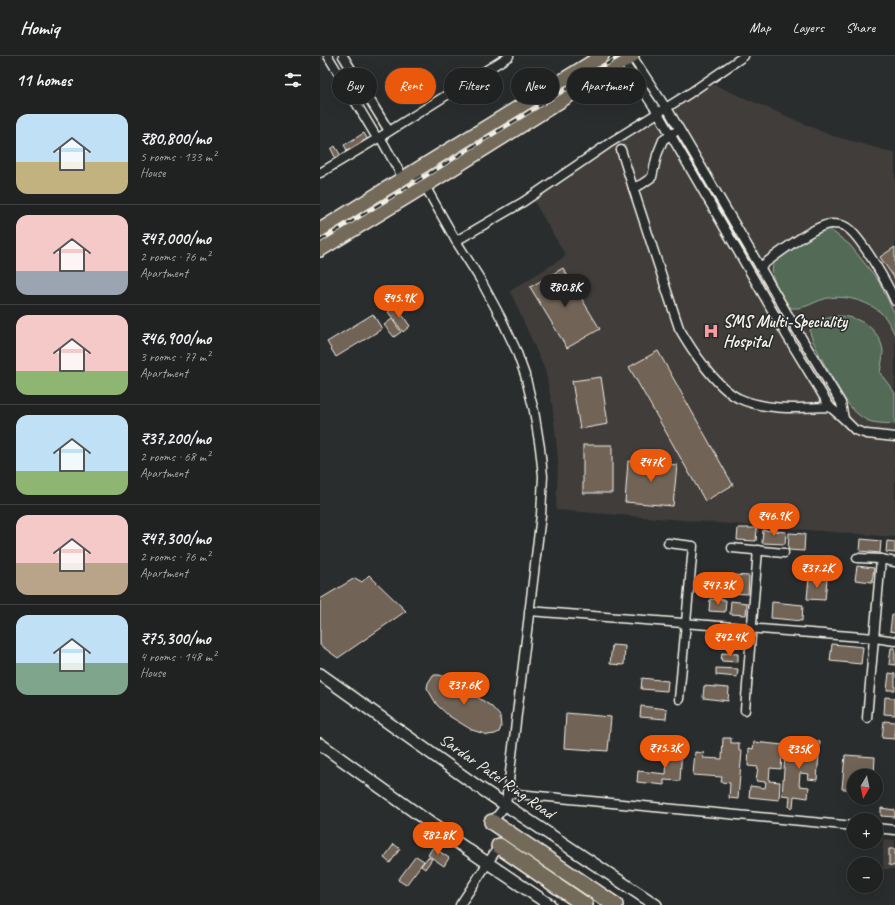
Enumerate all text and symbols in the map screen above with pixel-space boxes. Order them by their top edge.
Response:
text: Homiq [20,16,59,40]
text: Map [749,19,771,36]
text: Layers [793,19,824,36]
text: Share [846,19,875,36]
chip: Buy [332,68,377,104]
chip: Rent [385,68,436,104]
chip: Filters [444,68,503,104]
chip: New [511,68,559,104]
chip: Apartment [567,68,646,104]
icon: filters [282,69,304,91]
text: 11 homes [16,70,72,91]
text: ₹80,800/mo [140,128,211,149]
icon: home [48,130,96,178]
text: 5 rooms · 133 m² [140,149,216,165]
text: House [140,165,165,181]
text: ₹47,000/mo [140,228,211,249]
icon: home [48,231,96,279]
text: 2 rooms · 76 m² [140,249,210,265]
text: Apartment [140,265,188,281]
pin: ₹80.8K [532,274,598,308]
text: ₹80.8K [549,279,581,295]
pin: ₹45.9K [366,285,432,319]
text: ₹45.9K [383,290,415,306]
place label: SMS Multi-Speciality Hospital [723,311,848,352]
hospital icon: SMS Multi-Speciality Hospital [702,322,720,340]
text: ₹46,900/mo [140,328,211,349]
icon: home [48,331,96,379]
text: 3 rooms · 77 m² [140,349,210,365]
text: Apartment [140,365,188,381]
text: ₹37,200/mo [140,428,211,449]
icon: home [48,431,96,479]
text: 2 rooms · 68 m² [140,449,210,465]
pin: ₹47K [627,449,675,483]
text: ₹47K [639,454,663,470]
text: Apartment [140,465,188,481]
pin: ₹46.9K [741,503,807,537]
text: ₹46.9K [758,508,790,524]
text: ₹47,300/mo [140,528,211,549]
icon: home [48,531,96,579]
text: 2 rooms · 76 m² [140,549,210,565]
pin: ₹37.2K [784,555,850,589]
text: ₹37.2K [801,560,833,576]
text: Apartment [140,565,188,581]
pin: ₹47.3K [685,572,751,606]
text: ₹47.3K [702,577,734,593]
pin: ₹42.4K [697,624,763,658]
text: ₹75,300/mo [140,628,211,649]
text: ₹42.4K [714,629,746,645]
icon: home [48,631,96,679]
text: 4 rooms · 148 m² [140,649,216,665]
text: House [140,665,165,681]
pin: ₹37.6K [431,672,497,706]
text: ₹37.6K [448,677,480,693]
street label: Sardar Patel Ring Road [435,729,561,825]
pin: ₹75.3K [632,735,698,769]
pin: ₹35K [775,736,823,770]
text: ₹75.3K [649,740,681,756]
text: ₹35K [787,741,811,757]
north arrow [847,769,883,805]
map controls [847,769,883,893]
button: + [847,813,883,849]
pin: ₹82.8K [405,822,471,856]
text: ₹82.8K [422,827,454,843]
button: − [847,857,883,893]

